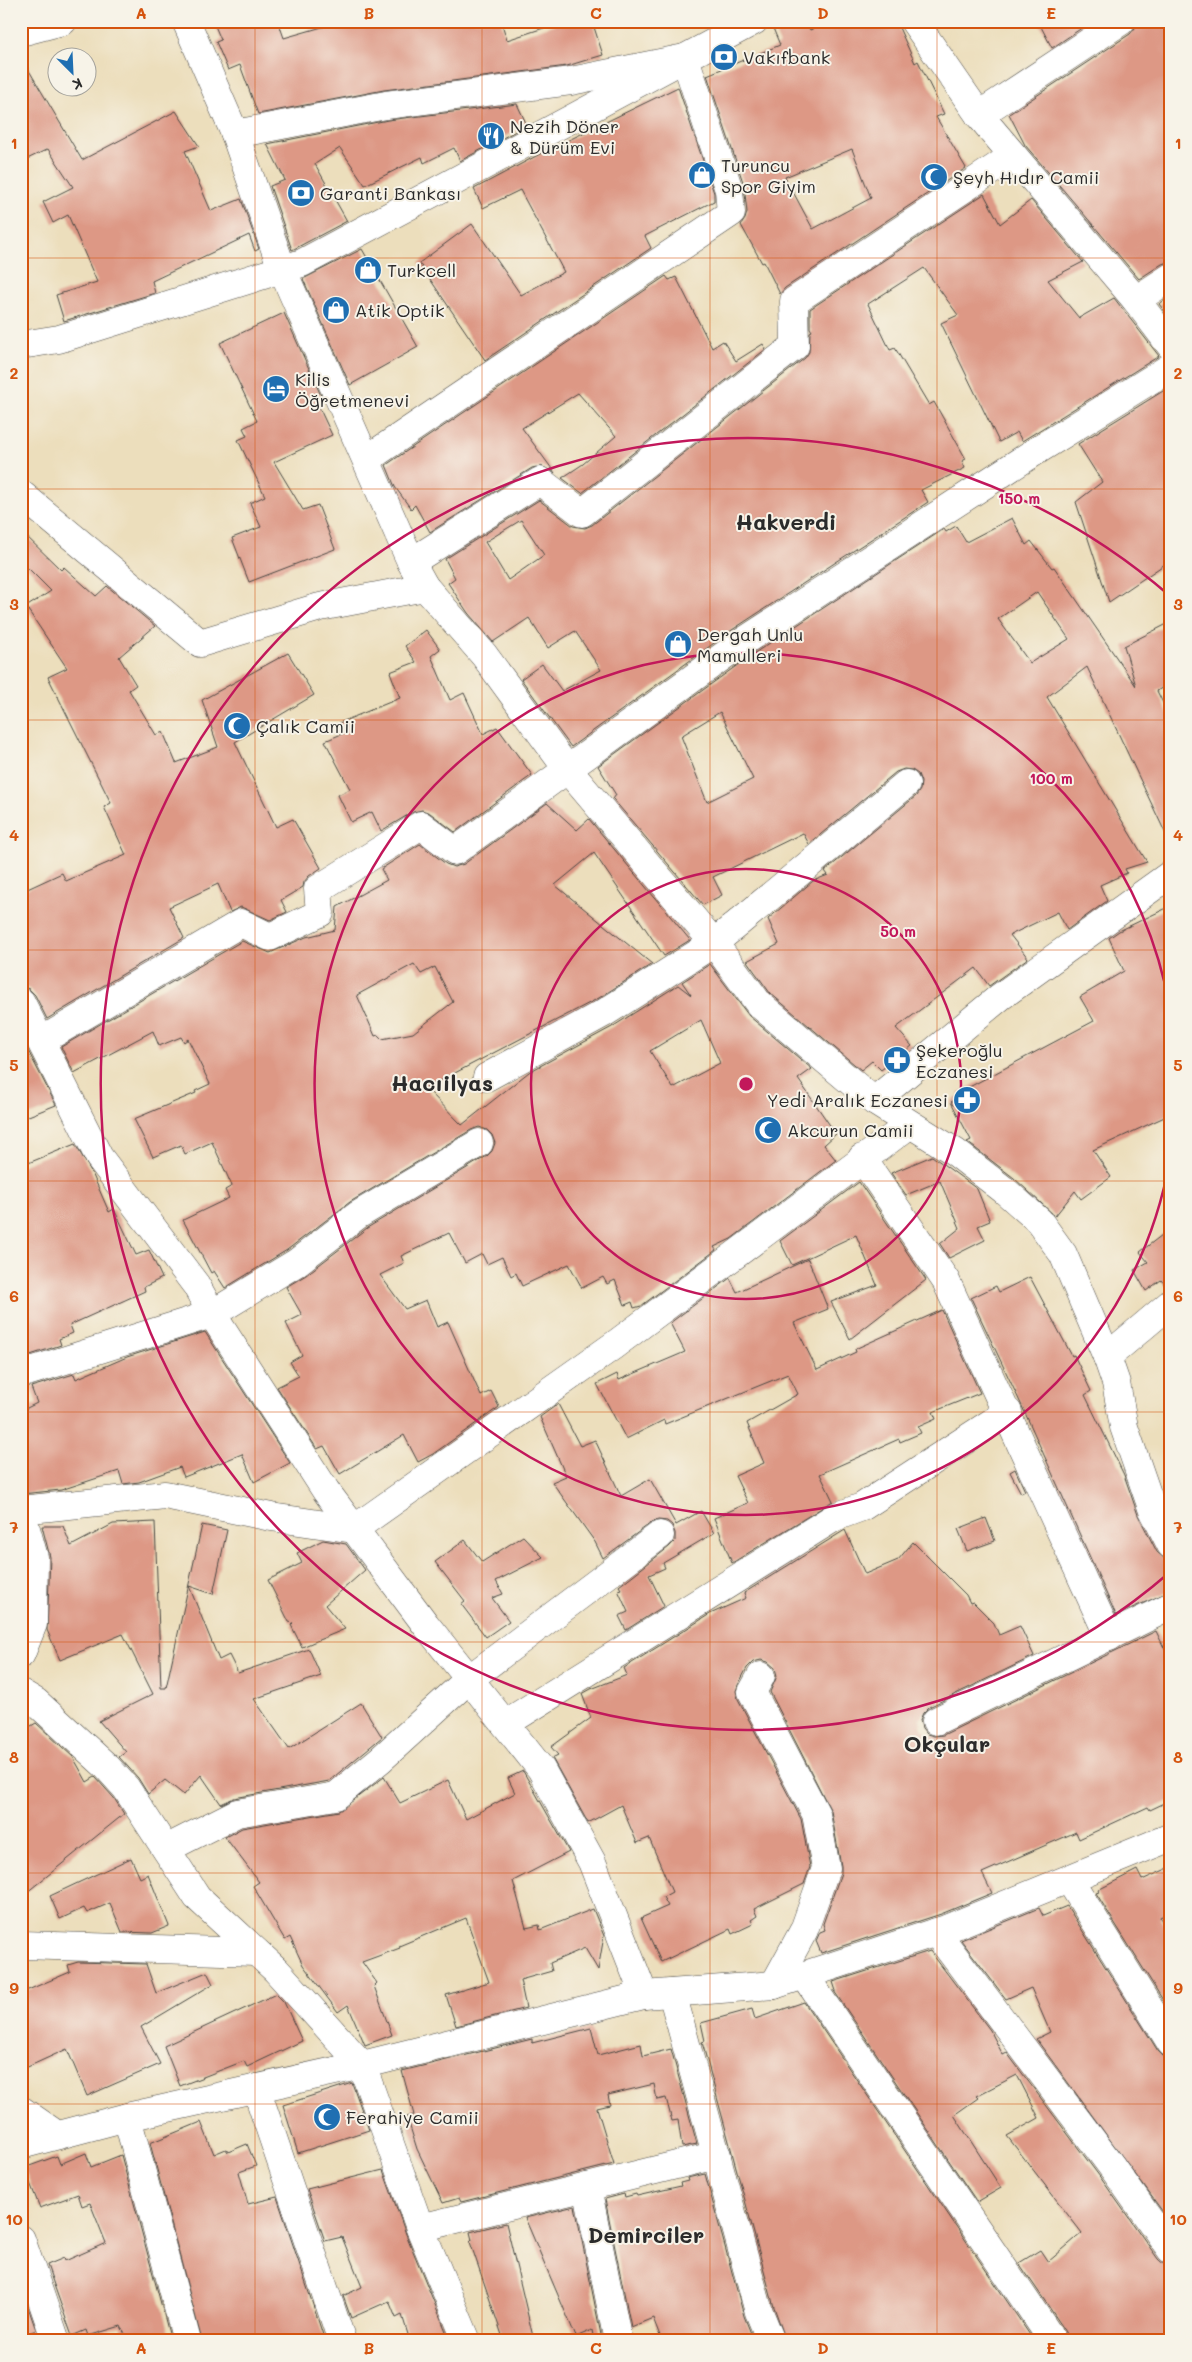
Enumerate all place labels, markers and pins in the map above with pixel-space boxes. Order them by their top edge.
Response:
bank icon: Vakıfbank [709,42,739,72]
place label: Vakıfbank [743,45,830,69]
place label: Nezih Döner & Dürüm Evi [510,114,619,159]
restaurant icon: Nezih Döner & Dürüm Evi [476,121,506,151]
place label: Turuncu Spor Giyim [721,153,816,198]
shop icon: Turuncu Spor Giyim [687,160,717,190]
mosque icon: Şeyh Hıdır Camii [919,162,949,192]
place label: Şeyh Hıdır Camii [953,165,1099,189]
bank icon: Garanti Bankası [286,178,316,208]
place label: Garanti Bankası [320,181,462,205]
shop icon: Turkcell [353,255,383,285]
place label: Turkcell [387,258,456,282]
shop icon: Atik Optik [321,295,351,325]
place label: Atik Optik [355,298,445,322]
place label: Kilis Öğretmenevi [295,367,409,412]
hotel icon: Kilis Öğretmenevi [261,374,291,404]
place label: Dergah Unlu Mamulleri [697,622,803,667]
shop icon: Dergah Unlu Mamulleri [663,629,693,659]
mosque icon: Çalık Camii [222,711,252,741]
place label: Çalık Camii [256,714,355,738]
place label: Şekeroğlu Eczanesi [916,1038,1003,1083]
pharmacy icon: Şekeroğlu Eczanesi [882,1045,912,1075]
centre of rings [737,1075,755,1093]
pharmacy icon: Yedi Aralık Eczanesi [952,1085,982,1115]
place label: Yedi Aralık Eczanesi [767,1088,948,1112]
mosque icon: Akcurun Camii [753,1115,783,1145]
place label: Akcurun Camii [787,1118,914,1142]
mosque icon: Ferahiye Camii [312,2102,342,2132]
place label: Ferahiye Camii [346,2105,479,2129]

